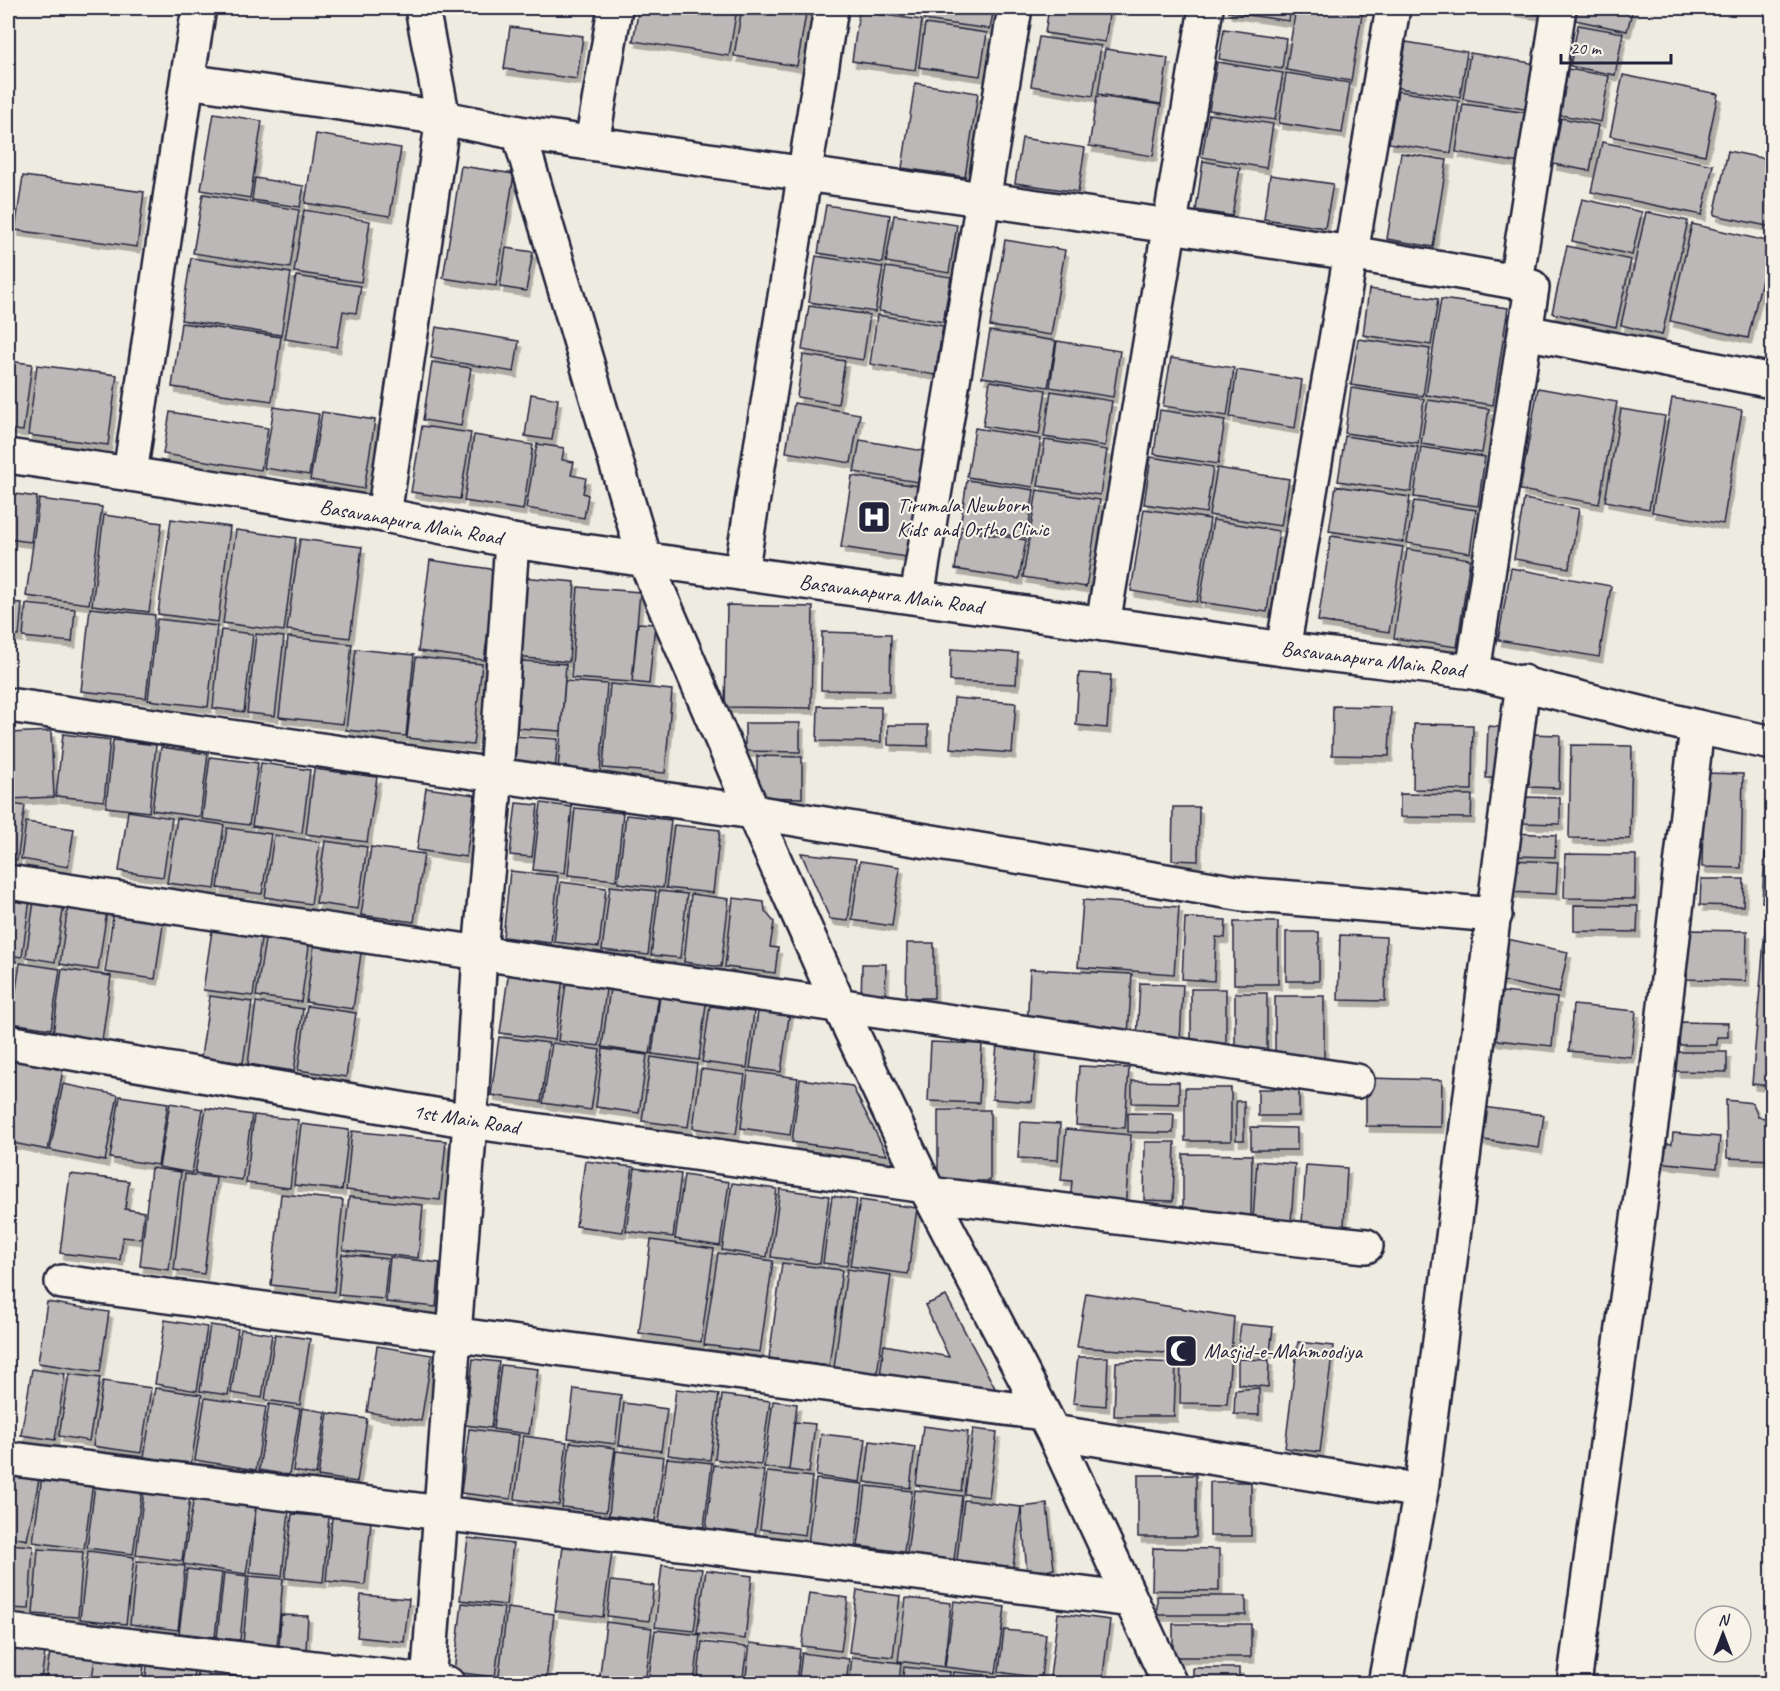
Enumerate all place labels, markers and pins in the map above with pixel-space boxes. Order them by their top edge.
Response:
place label: Tirumala Newborn Kids and Ortho Clinic [897,492,1050,542]
hospital icon: Tirumala Newborn Kids and Ortho Clinic [856,499,892,535]
mosque icon: Masjid-e-Mahmoodiya [1163,1333,1199,1369]
place label: Masjid-e-Mahmoodiya [1204,1338,1363,1364]

